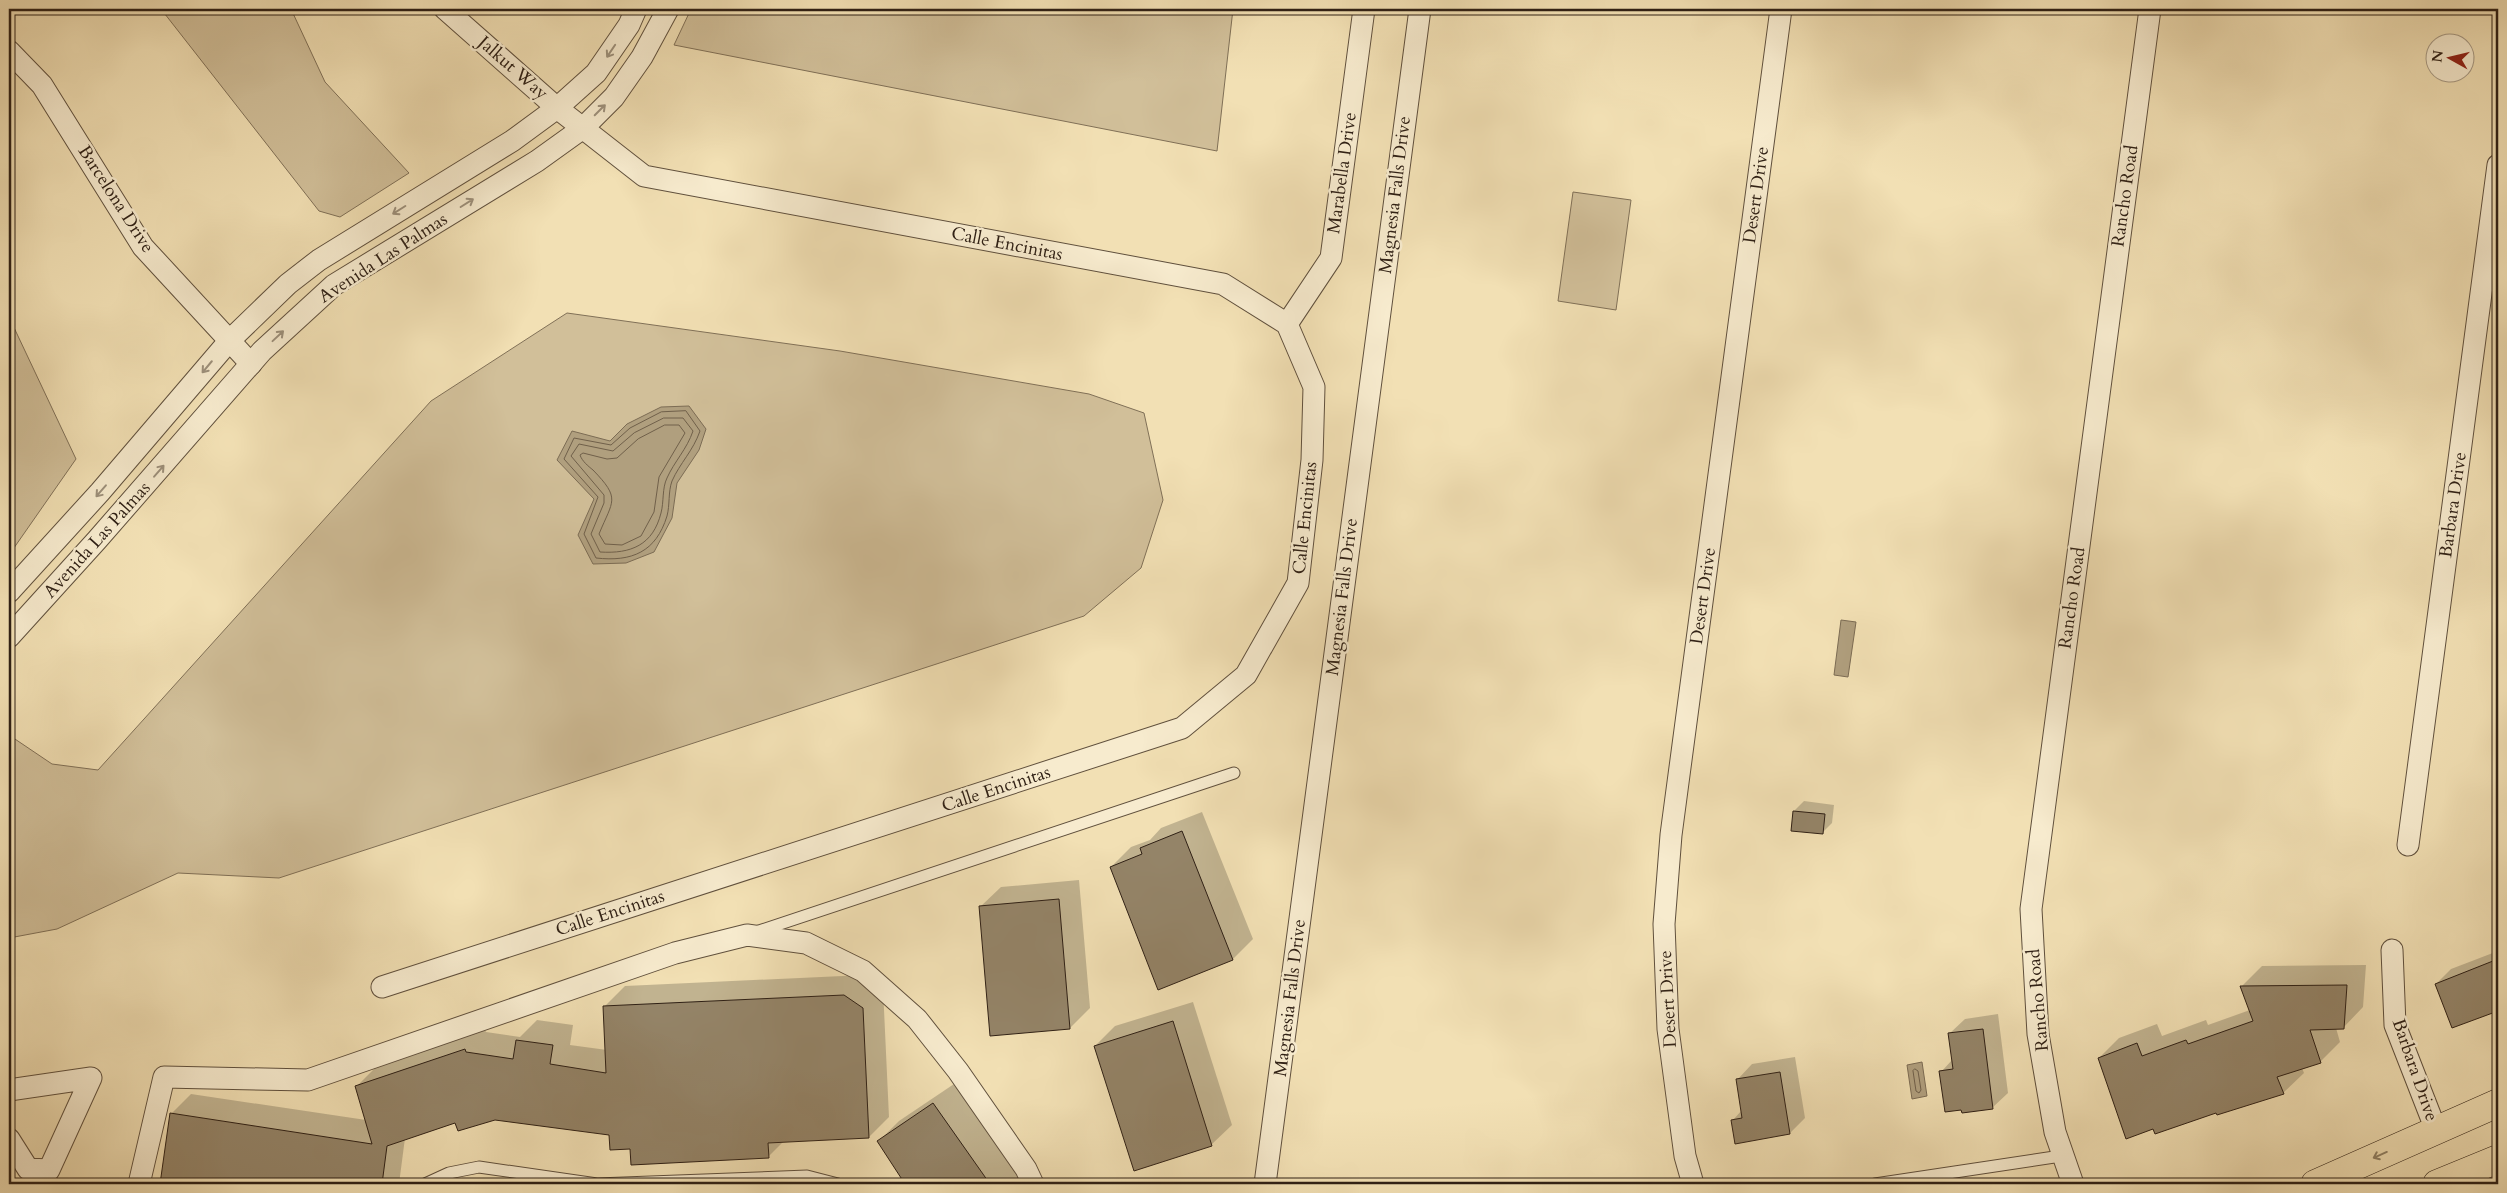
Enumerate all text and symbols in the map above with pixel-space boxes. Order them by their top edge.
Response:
street label: Jalkut Way [470,29,554,106]
north arrow [2424,32,2474,82]
one-way arrow [606,43,616,57]
text: N [2427,49,2448,64]
one-way arrow [594,105,606,117]
street label: Marabella Drive [1321,111,1363,235]
street label: Magnesia Falls Drive [1373,115,1417,275]
street label: Barcelona Drive [72,140,160,258]
street label: Rancho Road [2105,143,2145,249]
street label: Desert Drive [1737,145,1775,245]
one-way arrow [460,197,474,207]
one-way arrow [393,205,407,215]
street label: Avenida Las Palmas [314,207,452,309]
street label: Calle Encinitas [949,221,1065,267]
one-way arrow [271,330,284,342]
one-way arrow [201,360,212,373]
street label: Barbara Drive [2433,450,2473,560]
street label: Calle Encinitas [1287,460,1323,576]
one-way arrow [153,464,164,477]
street label: Avenida Las Palmas [38,476,156,604]
one-way arrow [95,484,107,497]
street label: Magnesia Falls Drive [1320,517,1364,677]
street label: Rancho Road [2052,545,2092,651]
street label: Desert Drive [1684,546,1722,646]
street label: Calle Encinitas [938,760,1054,818]
street label: Calle Encinitas [552,884,668,942]
street label: Magnesia Falls Drive [1268,918,1312,1078]
street label: Rancho Road [2021,947,2055,1052]
street label: Desert Drive [1653,950,1683,1048]
street label: Barbara Drive [2386,1015,2444,1125]
one-way arrow [2373,1151,2388,1161]

